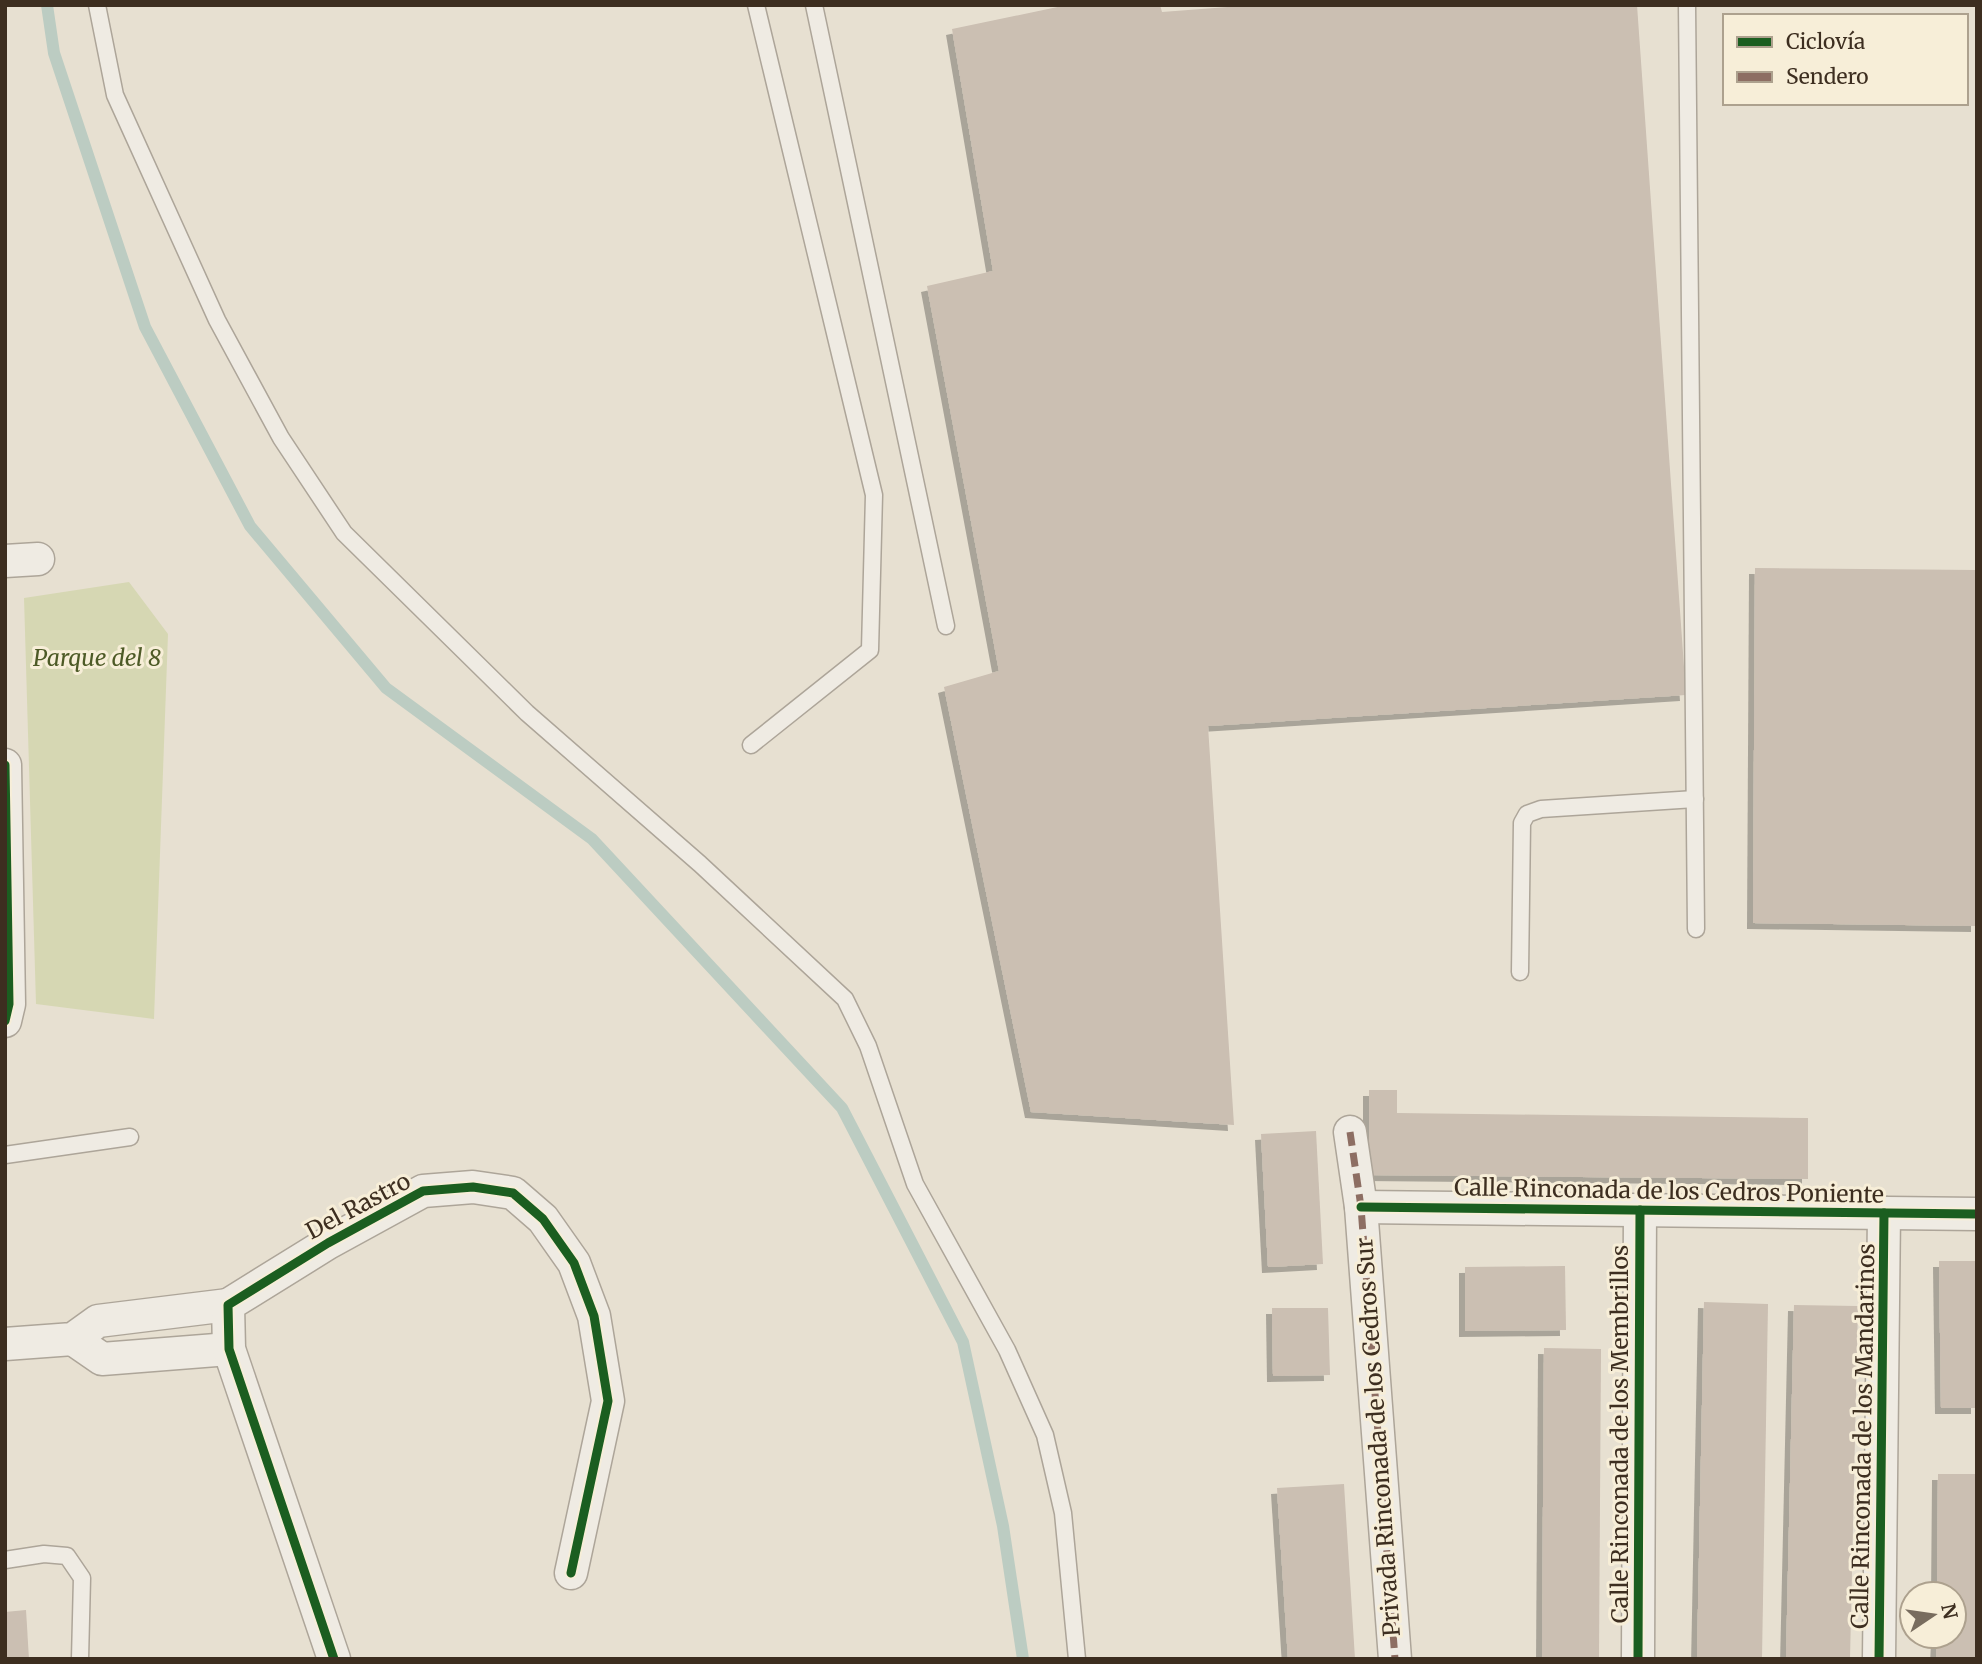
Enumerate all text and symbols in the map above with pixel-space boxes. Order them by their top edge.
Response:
legend [1723,14,1968,105]
text: Ciclovía [1786,28,1865,55]
text: Sendero [1786,63,1869,90]
park label: Parque del 8 [33,643,161,672]
street label: Del Rastro [300,1166,415,1245]
street label: Calle Rinconada de los Cedros Poniente [1454,1172,1884,1209]
street label: Privada Rinconada de los Cedros Sur [1349,1236,1406,1638]
street label: Calle Rinconada de los Mandarinos [1845,1243,1880,1629]
street label: Calle Rinconada de los Membrillos [1605,1245,1634,1623]
north arrow [1898,1580,1968,1650]
text: N [1936,1601,1963,1621]

